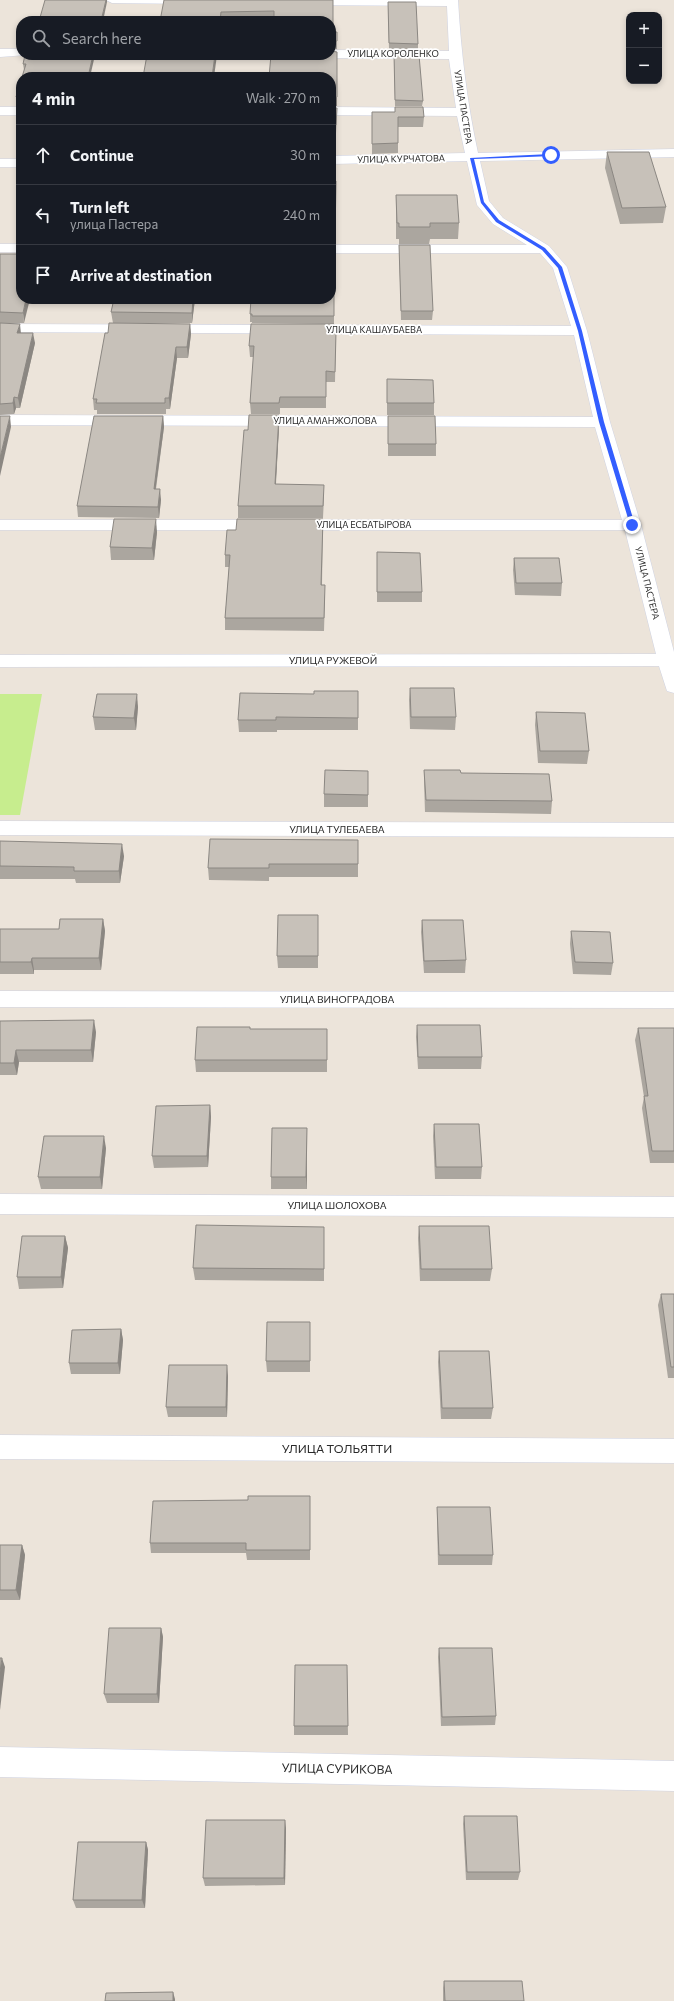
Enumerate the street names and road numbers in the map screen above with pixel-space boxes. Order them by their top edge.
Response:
street label: УЛИЦА КОРОЛЕНКО [347,48,439,59]
street label: УЛИЦА ПАСТЕРА [452,69,475,145]
street label: УЛИЦА КУРЧАТОВА [357,152,445,165]
street label: УЛИЦА КАШАУБАЕВА [326,324,422,335]
street label: УЛИЦА АМАНЖОЛОВА [273,415,377,426]
street label: УЛИЦА ЕСБАТЫРОВА [317,519,411,530]
street label: УЛИЦА ПАСТЕРА [633,545,662,621]
street label: УЛИЦА РУЖЕВОЙ [289,654,377,666]
street label: УЛИЦА ТУЛЕБАЕВА [289,823,385,835]
street label: УЛИЦА ВИНОГРАДОВА [280,993,394,1005]
street label: УЛИЦА ШОЛОХОВА [287,1199,387,1211]
street label: УЛИЦА ТОЛЬЯТТИ [282,1441,392,1455]
street label: УЛИЦА СУРИКОВА [281,1760,393,1776]

